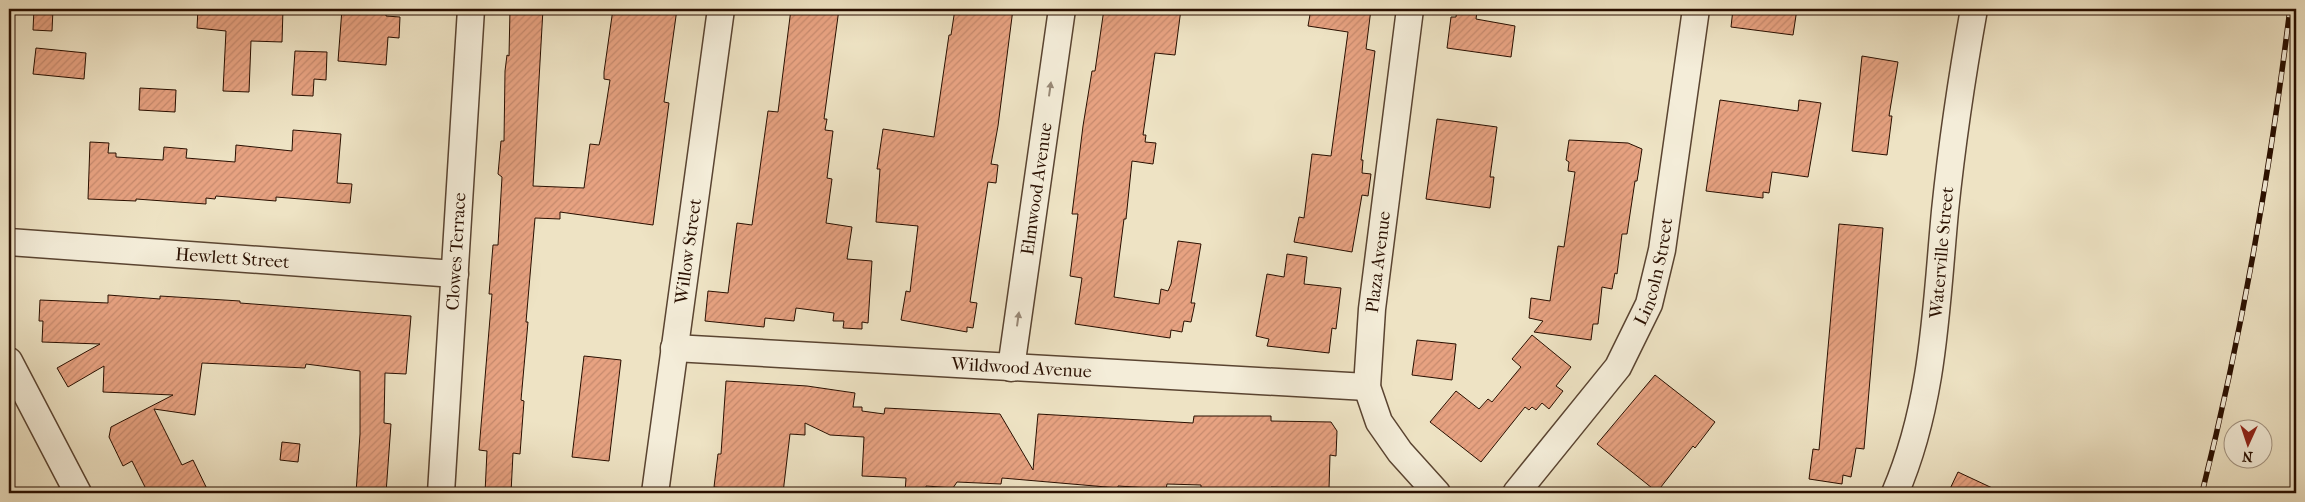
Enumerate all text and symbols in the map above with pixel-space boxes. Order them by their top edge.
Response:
one-way arrow [1046,81,1054,97]
street label: Elmwood Avenue [1017,121,1057,257]
street label: Waterville Street [1925,185,1959,321]
street label: Clowes Terrace [442,192,471,311]
street label: Willow Street [671,197,706,306]
street label: Plaza Avenue [1362,210,1395,314]
street label: Lincoln Street [1630,216,1677,329]
street label: Hewlett Street [175,244,291,273]
one-way arrow [1014,311,1022,327]
street label: Wildwood Avenue [950,354,1092,382]
north arrow [2222,420,2272,470]
text: N [2241,448,2253,465]

